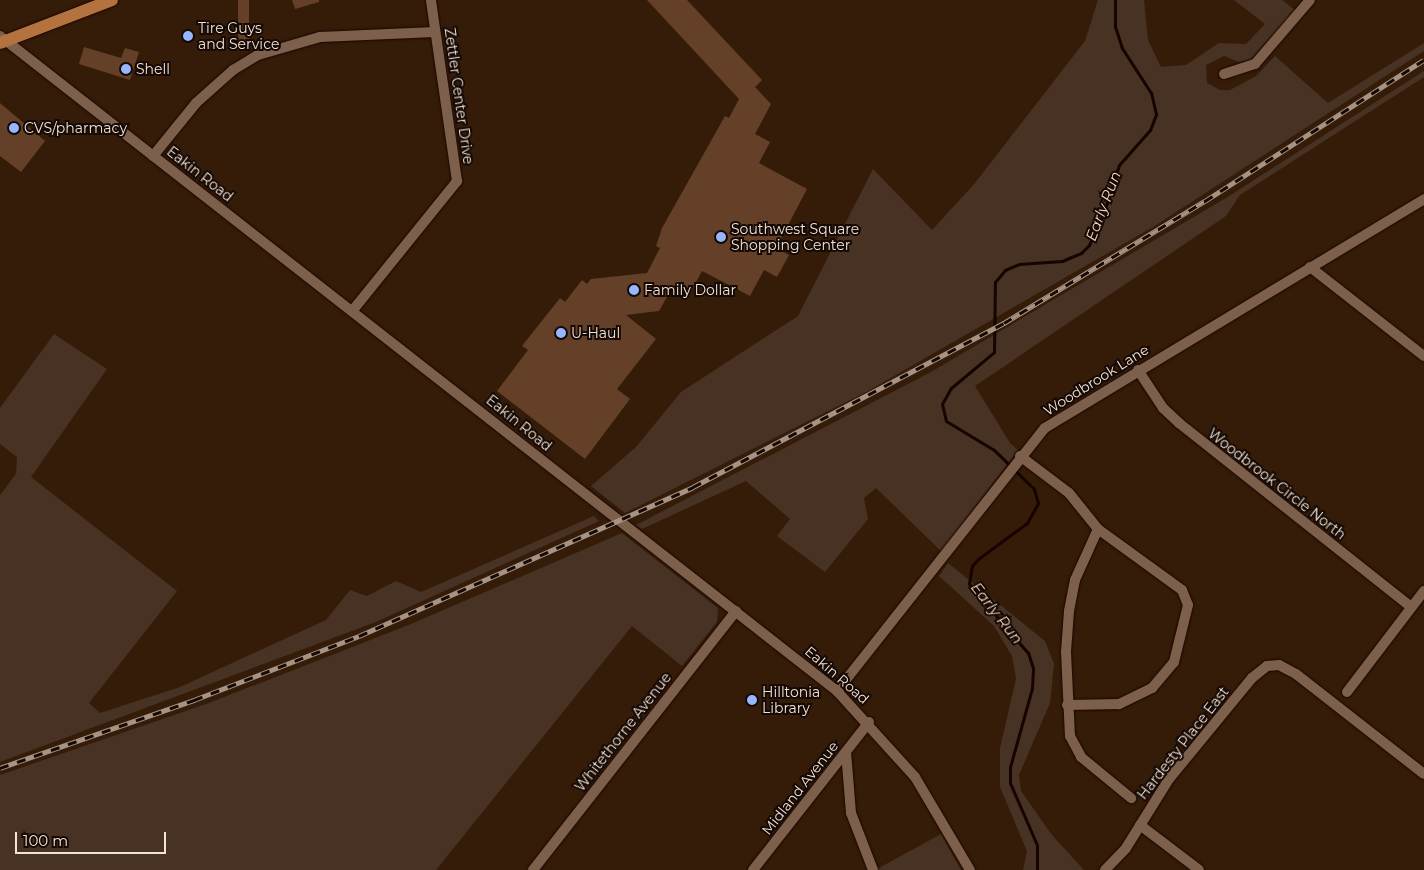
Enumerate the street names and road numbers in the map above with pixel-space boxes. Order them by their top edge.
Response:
street label: Zettler Center Drive [441,27,477,165]
street label: Eakin Road [164,143,236,205]
street label: Woodbrook Lane [1040,341,1152,419]
street label: Eakin Road [483,391,555,455]
street label: Woodbrook Circle North [1205,425,1349,543]
street label: Eakin Road [802,643,872,707]
street label: Whitethorne Avenue [571,669,675,795]
street label: Hardesty Place East [1134,683,1232,803]
street label: Midland Avenue [758,738,842,838]

